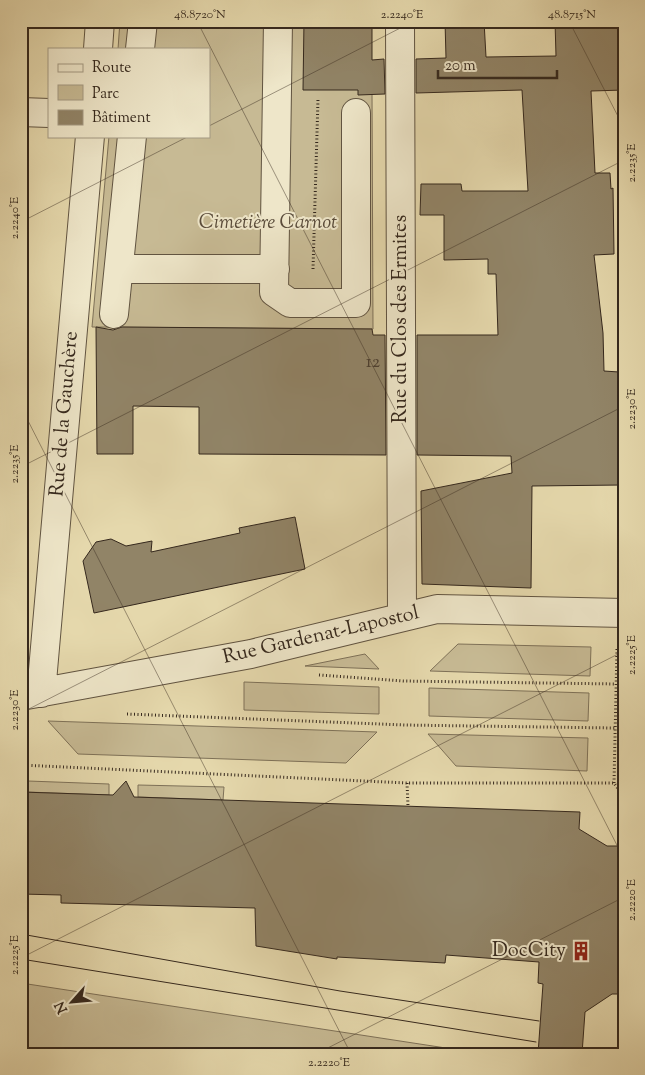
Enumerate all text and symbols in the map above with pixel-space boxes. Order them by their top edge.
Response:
text: 48.8720°N [174,6,226,24]
text: 2.2240°E [381,6,424,24]
text: 48.8715°N [548,6,596,24]
legend [48,48,210,138]
scale bar [438,48,556,80]
text: 20 m [445,56,476,77]
text: Route [92,58,131,79]
text: Parc [92,84,120,105]
text: Bâtiment [92,108,151,129]
text: 2.2235°E [623,143,641,183]
text: 2.2240°E [6,196,24,239]
park label: Cimetière Carnot [199,209,337,238]
street label: Rue du Clos des Ermites [387,215,416,423]
street label: Rue de la Gauchère [43,330,87,498]
house number: 12 [366,350,381,376]
text: 2.2230°E [623,388,641,430]
text: 2.2235°E [6,444,24,484]
street label: Rue Gardenat-Lapostol [220,599,423,673]
text: 2.2225°E [623,634,641,675]
text: 2.2230°E [6,689,24,731]
text: 2.2220°E [623,878,641,921]
text: 2.2225°E [6,934,24,975]
place label: DocCity [492,937,566,966]
building icon: DocCity [570,940,592,962]
north arrow [48,978,98,1028]
text: N [51,997,74,1017]
text: 2.2220°E [308,1054,351,1072]

